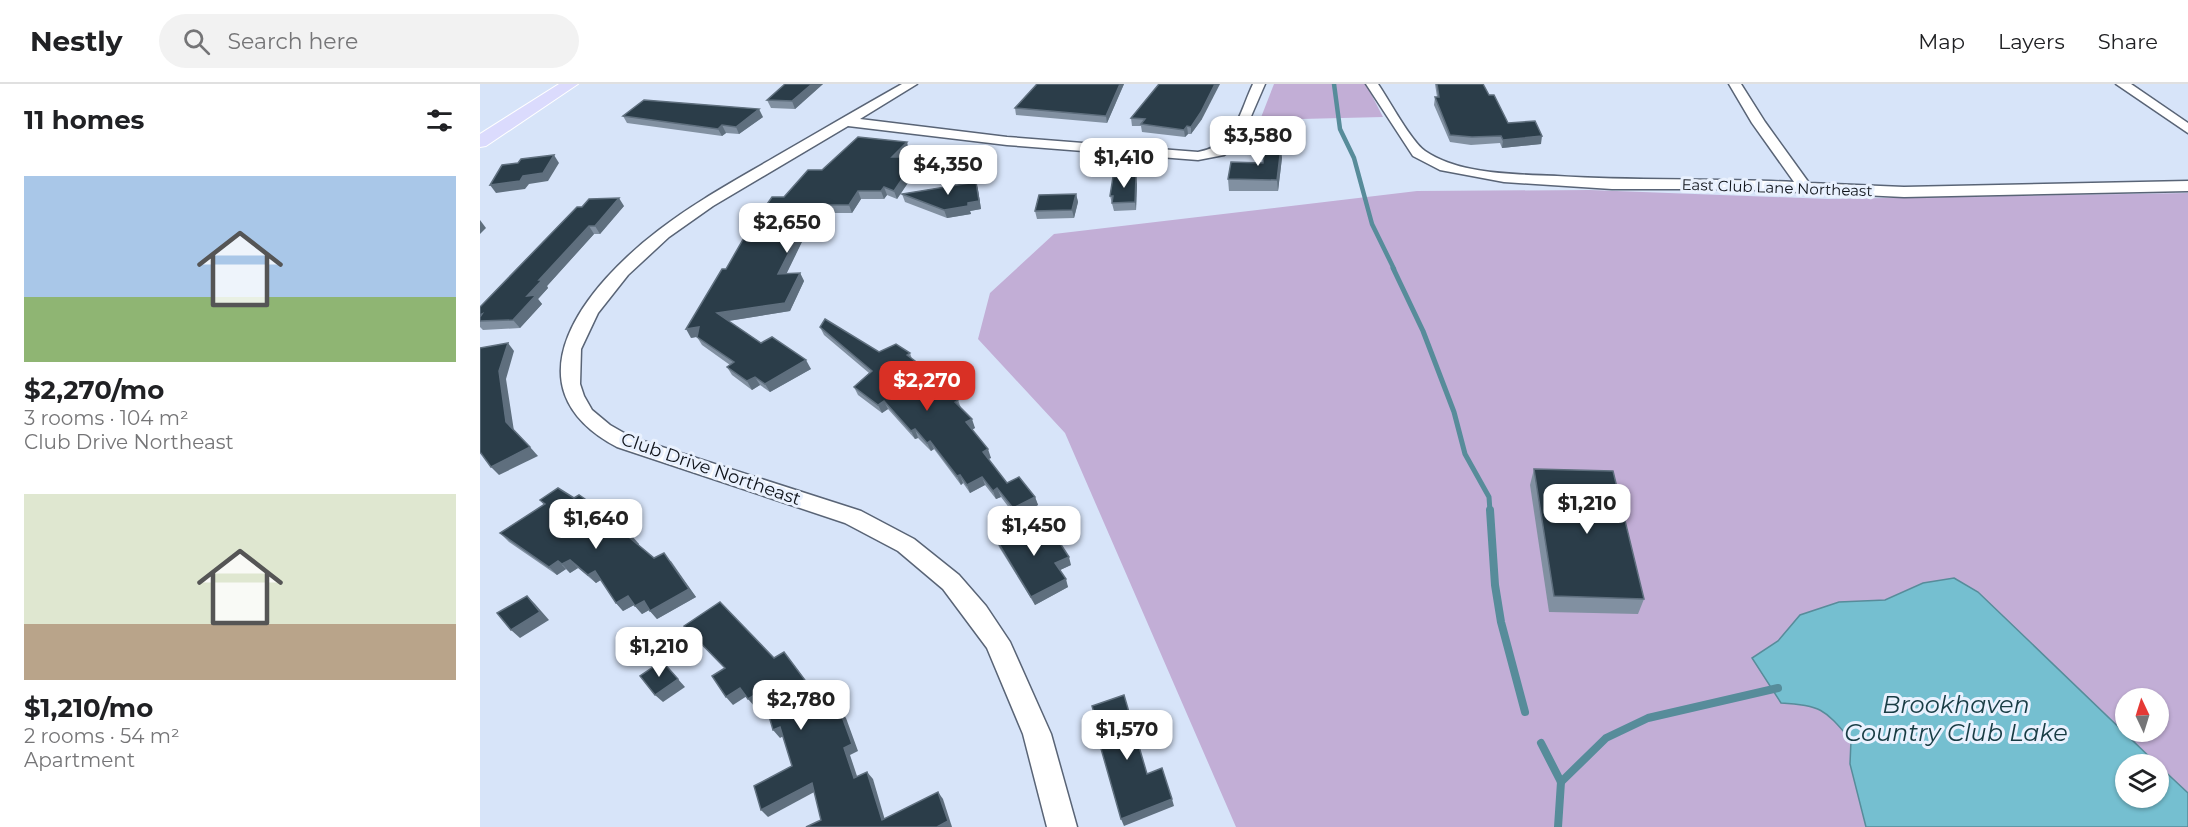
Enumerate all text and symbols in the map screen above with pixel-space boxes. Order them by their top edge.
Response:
search box [159,14,579,68]
text: Nestly [30,24,123,58]
icon: search [180,25,213,58]
text: Search here [228,28,358,55]
text: Map [1918,29,1965,54]
text: Layers [1998,29,2065,54]
text: Share [2098,29,2158,54]
text: 11 homes [24,104,144,136]
icon: filters [423,104,456,137]
pin: $3,580 [1209,116,1307,167]
text: $3,580 [1224,123,1292,147]
pin: $1,410 [1075,138,1173,189]
pin: $4,350 [899,145,997,196]
text: $1,410 [1094,145,1154,169]
text: $4,350 [913,152,983,176]
street label: East Club Lane Northeast [1681,175,1873,200]
pin: $2,650 [738,203,836,254]
text: $2,650 [753,210,821,234]
icon: home [186,215,294,323]
pin: $2,270 [878,361,976,412]
text: $2,270 [893,368,961,392]
text: $2,270/mo [24,374,164,406]
text: 3 rooms · 104 m² [24,406,189,430]
street label: Club Drive Northeast [618,428,804,510]
text: Club Drive Northeast [24,430,234,454]
pin: $1,210 [1538,484,1636,535]
text: $1,210 [1557,491,1617,515]
pin: $1,640 [547,499,645,550]
text: $1,640 [563,506,629,530]
pin: $1,450 [985,506,1083,557]
text: $1,450 [1002,513,1066,537]
icon: home [186,533,294,641]
pin: $1,210 [610,627,708,678]
text: $1,210 [629,634,689,658]
pin: $2,780 [752,680,850,731]
text: $2,780 [767,687,835,711]
north arrow [2115,688,2169,742]
map controls [2115,688,2169,808]
water label: Brookhaven Country Club Lake [1844,690,2068,747]
text: $1,210/mo [24,692,153,724]
pin: $1,570 [1078,710,1176,761]
text: $1,570 [1096,717,1158,741]
text: 2 rooms · 54 m² [24,724,180,748]
text: Apartment [24,748,135,772]
button: layers [2115,754,2169,808]

